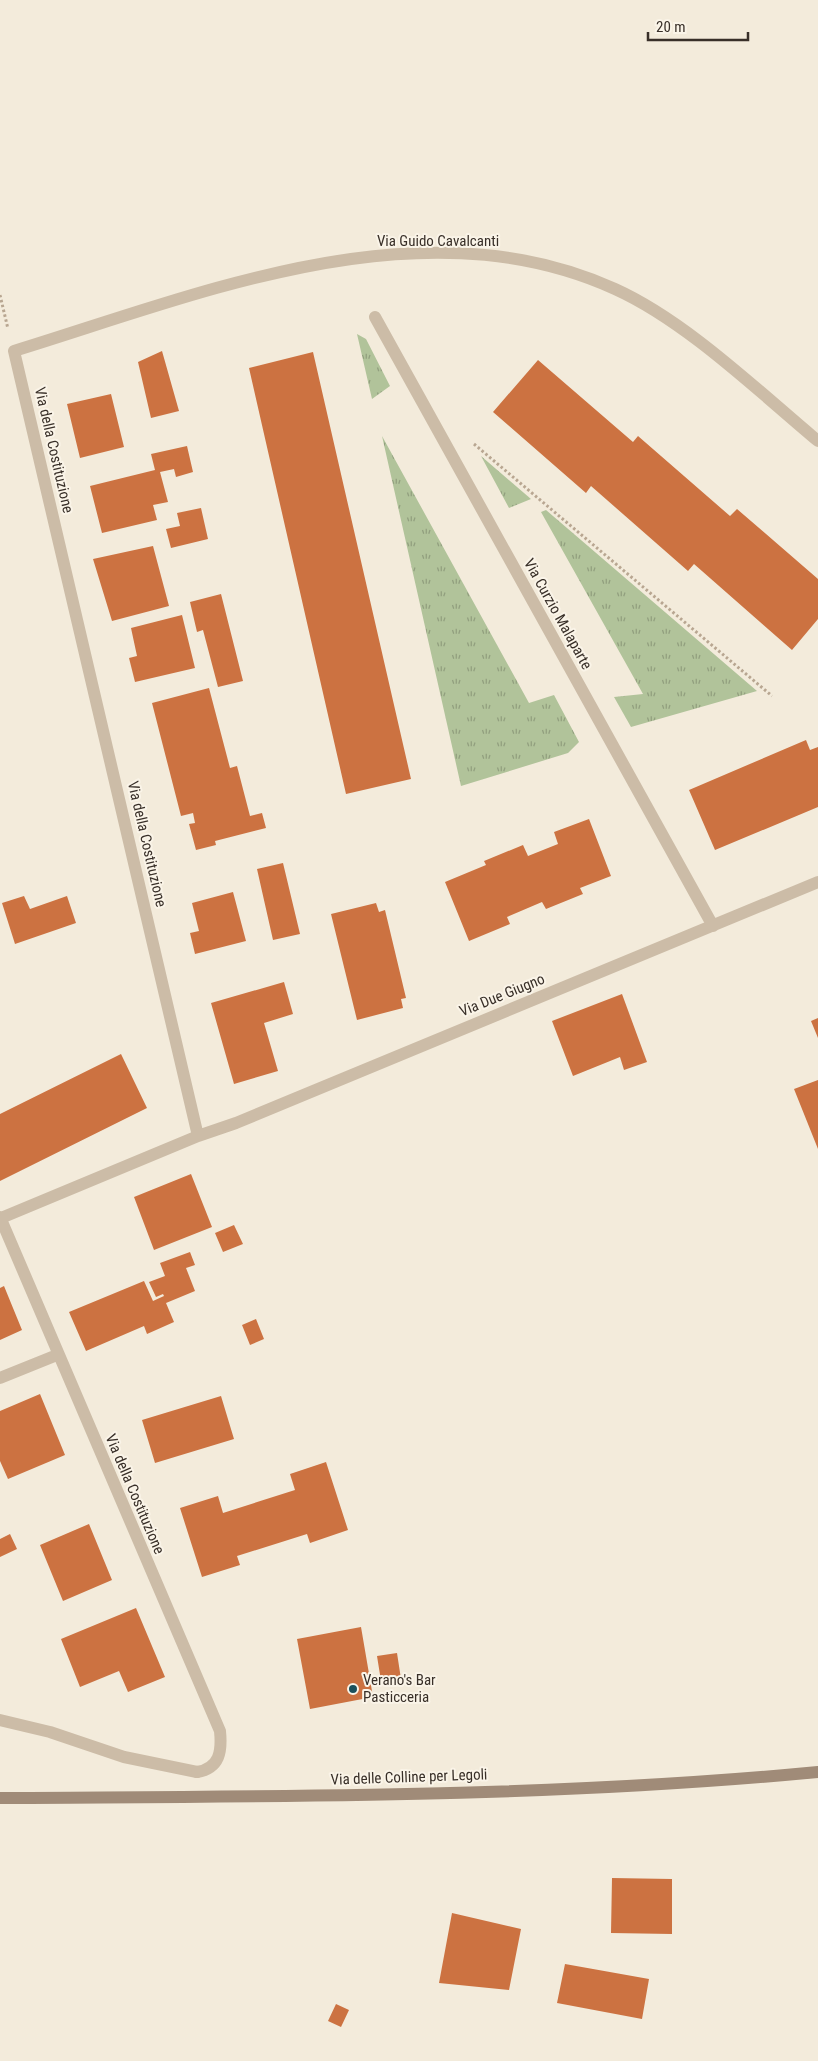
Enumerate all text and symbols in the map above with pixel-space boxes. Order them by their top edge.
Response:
scale bar [648,10,748,42]
text: 20 m [656,18,686,36]
street label: Via Guido Cavalcanti [377,232,499,250]
street label: Via della Costituzione [31,385,77,515]
street label: Via Curzio Malaparte [520,555,596,673]
street label: Via della Costituzione [124,779,170,909]
street label: Via Due Giugno [457,970,547,1020]
street label: Via della Costituzione [102,1431,168,1557]
place label: Verano's Bar Pasticceria [363,1671,436,1706]
marker: Verano's Bar Pasticceria [347,1683,359,1695]
street label: Via delle Colline per Legoli [330,1765,488,1789]

